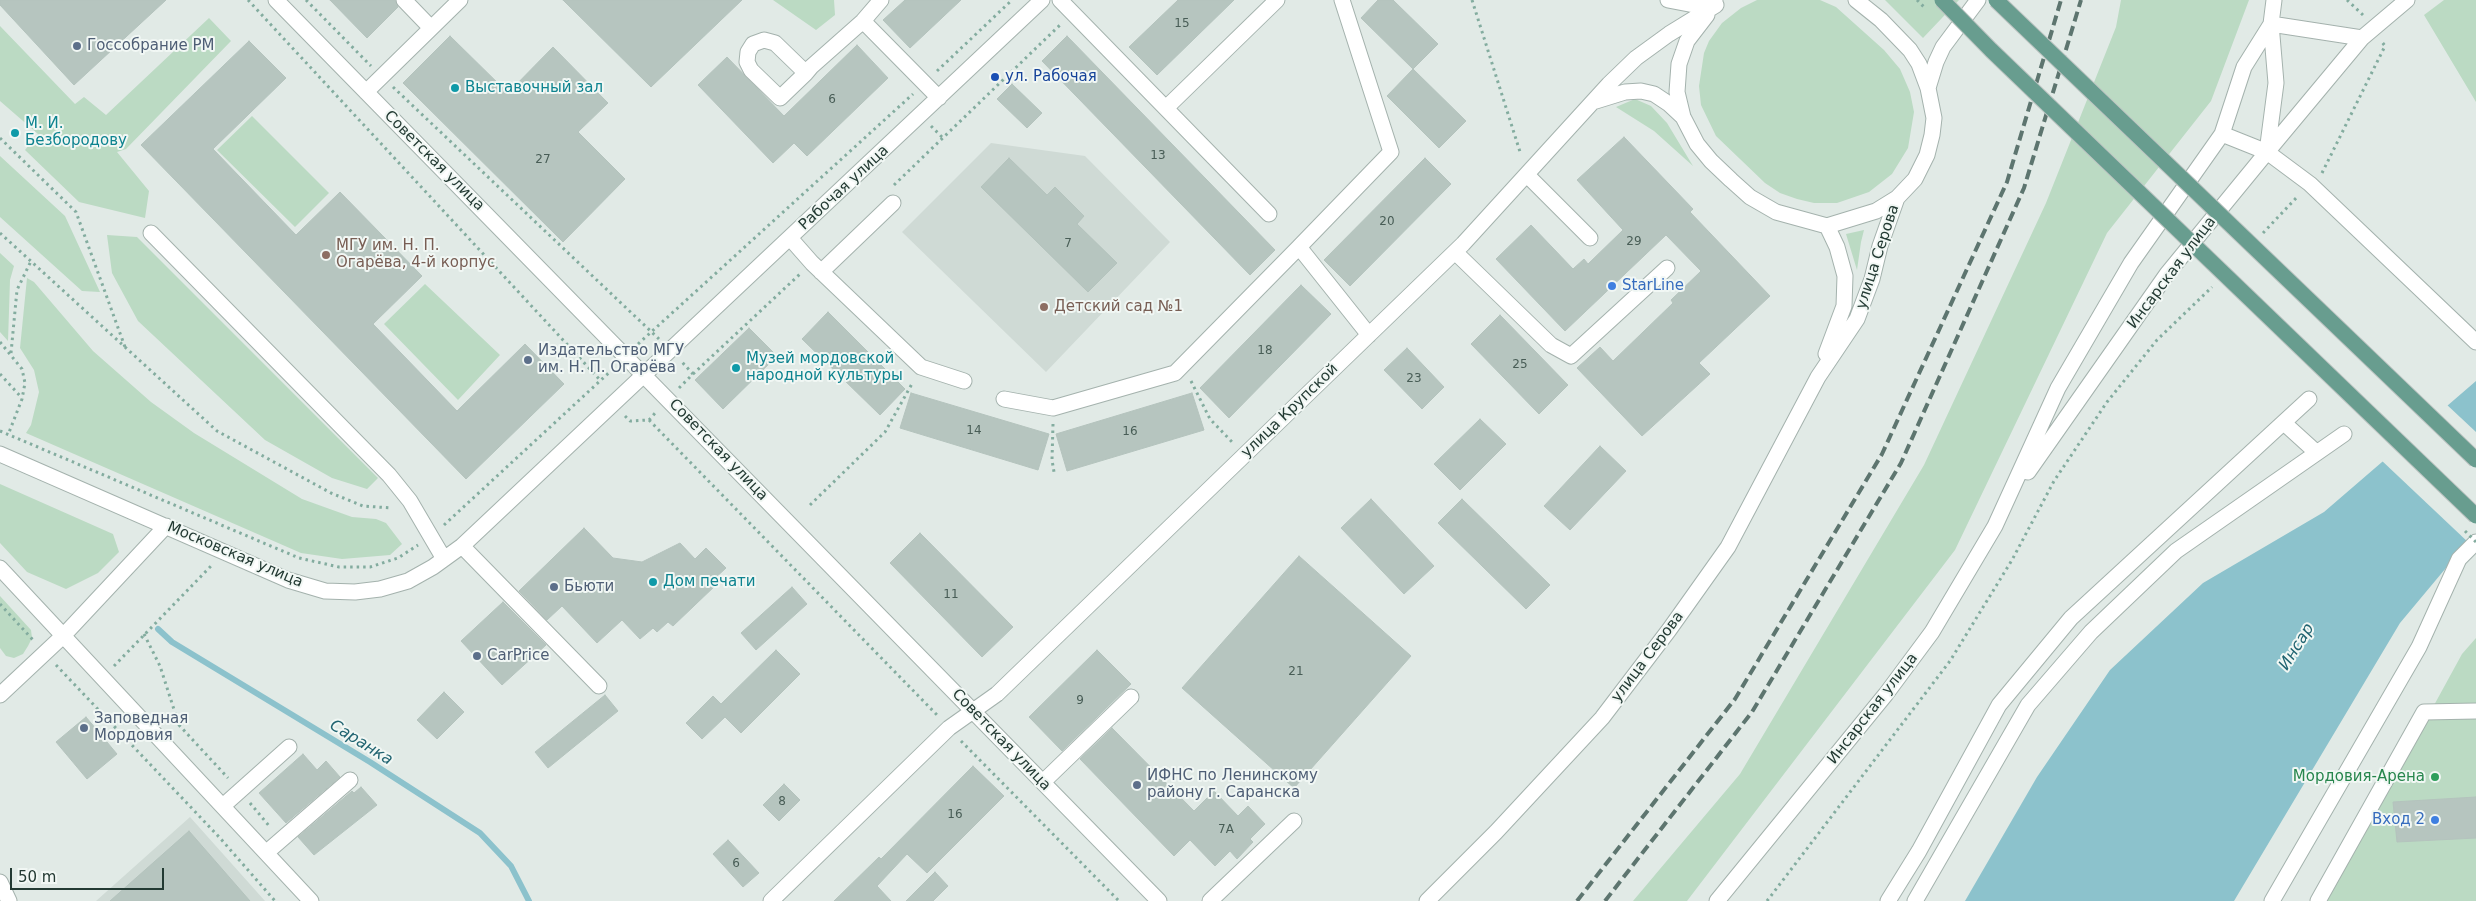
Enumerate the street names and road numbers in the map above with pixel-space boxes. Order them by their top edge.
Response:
street label: Советская улица [380,107,488,215]
street label: Рабочая улица [795,142,893,234]
street label: улица Серова [1853,202,1903,312]
street label: Инсарская улица [2124,213,2220,333]
street label: улица Крупской [1238,360,1342,462]
street label: Советская улица [665,395,771,505]
street label: Московская улица [165,518,305,592]
street label: улица Серова [1608,608,1688,706]
street label: Инсарская улица [1824,650,1922,768]
street label: Советская улица [948,685,1054,795]

